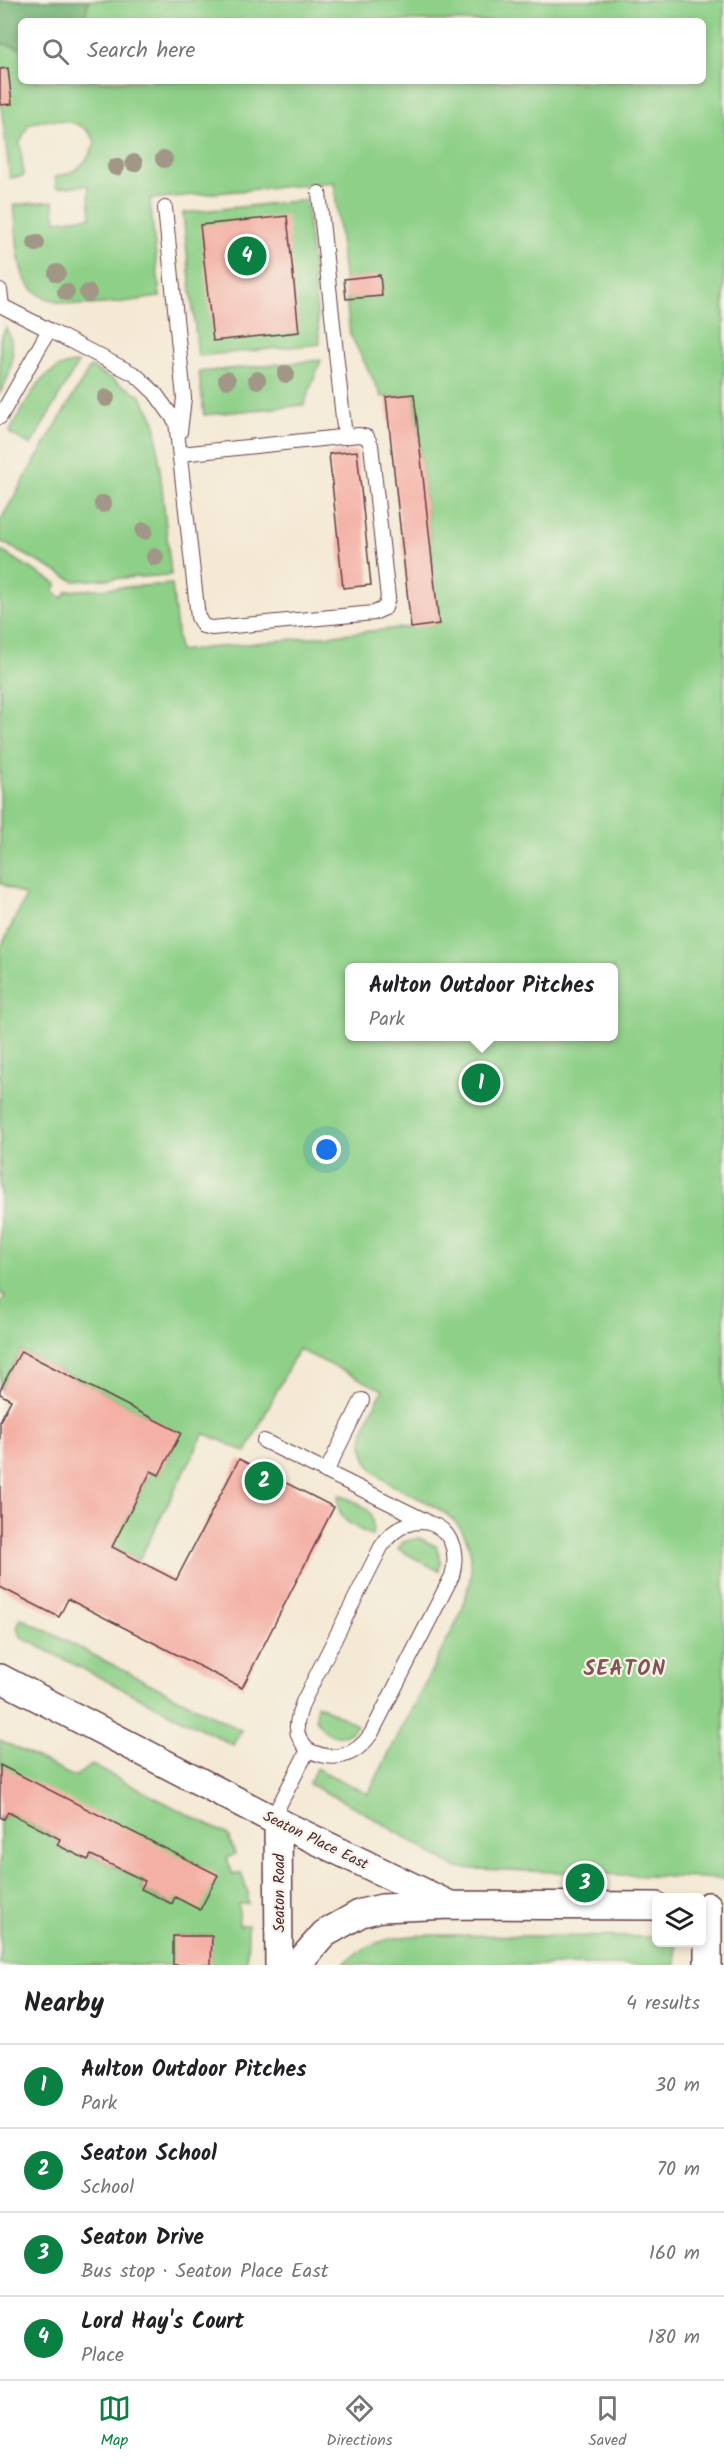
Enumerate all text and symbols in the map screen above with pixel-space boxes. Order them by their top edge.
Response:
search box [18,18,706,84]
text: Search here [87,34,195,69]
icon: search [39,35,72,68]
pin: 4 [228,234,266,278]
popup [345,963,618,1041]
text: Aulton Outdoor Pitches [369,969,594,1004]
text: Park [369,1004,405,1036]
pin: 1 [462,1060,500,1106]
your location [312,1135,341,1164]
pin: 2 [244,1458,284,1504]
district label: SEATON [583,1653,667,1686]
street label: Seaton Place East [259,1805,373,1877]
street label: Seaton Road [268,1853,292,1932]
pin: 3 [566,1860,604,1906]
map controls [652,1893,706,1947]
button: layers [652,1893,706,1947]
text: Nearby [24,1983,104,2025]
text: 4 results [626,1988,700,2020]
text: Aulton Outdoor Pitches [81,2053,306,2088]
text: 1 [40,2070,47,2102]
text: 30 m [655,2070,700,2102]
text: Park [81,2088,117,2120]
text: Seaton School [81,2137,217,2172]
text: 2 [38,2154,49,2186]
text: 70 m [657,2154,700,2186]
text: School [81,2172,134,2204]
text: Seaton Drive [81,2221,204,2256]
text: 3 [38,2238,49,2270]
text: 160 m [649,2238,700,2270]
text: Bus stop · Seaton Place East [81,2256,328,2288]
text: Lord Hay's Court [81,2305,244,2340]
text: 4 [38,2322,49,2354]
text: 180 m [648,2322,700,2354]
text: Place [81,2340,124,2372]
tab: Map [98,2392,131,2453]
tab: Directions [326,2392,393,2453]
tab: Saved [588,2392,626,2453]

